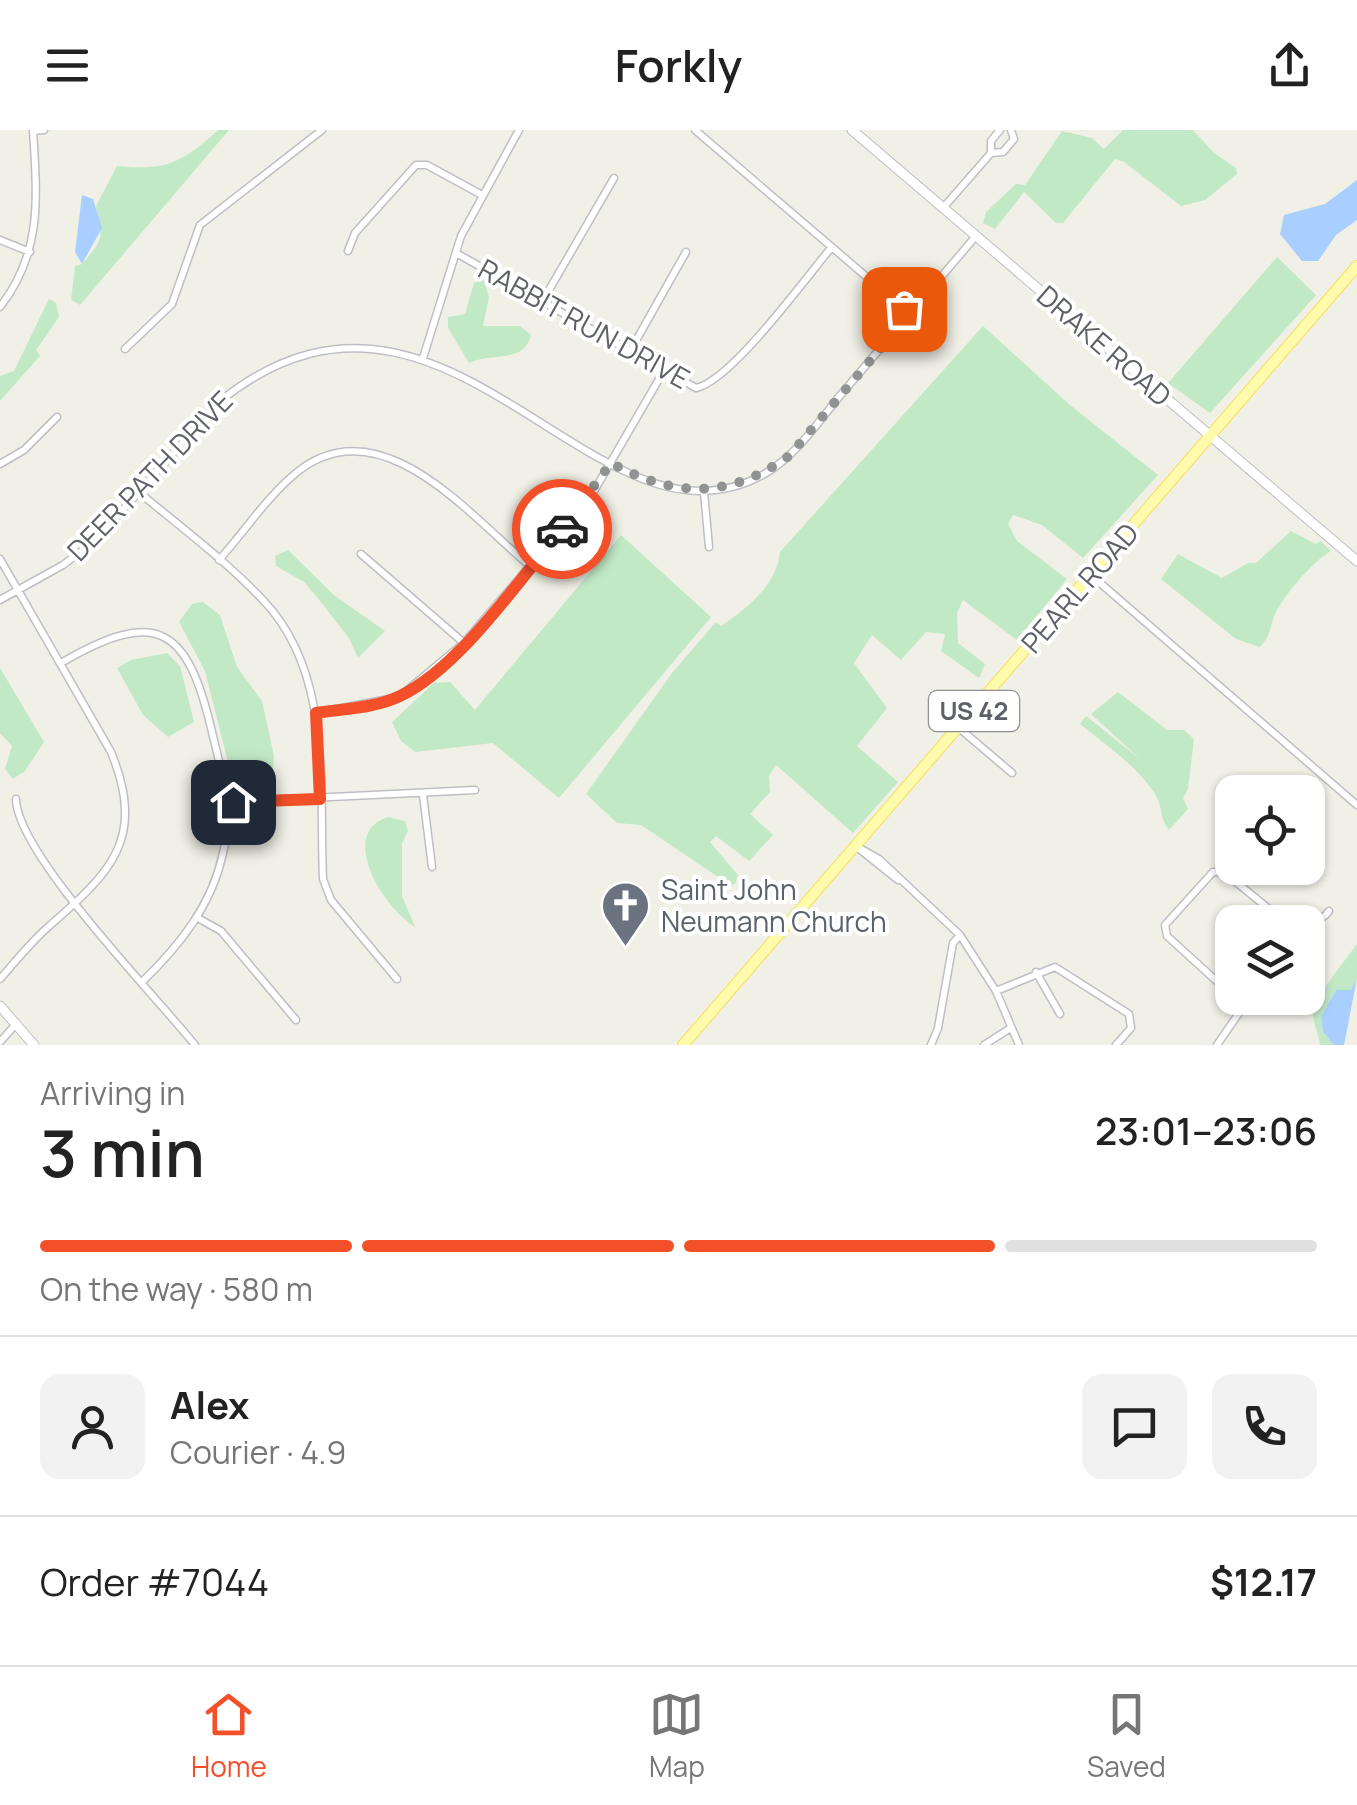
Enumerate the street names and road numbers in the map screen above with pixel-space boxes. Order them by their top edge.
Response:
street label: RABBIT RUN DRIVE [472,249,697,397]
street label: DRAKE ROAD [1029,276,1180,414]
street label: DEER PATH DRIVE [58,382,240,569]
street label: PEARL ROAD [1012,514,1146,660]
road number: US 42 [929,691,1019,731]

